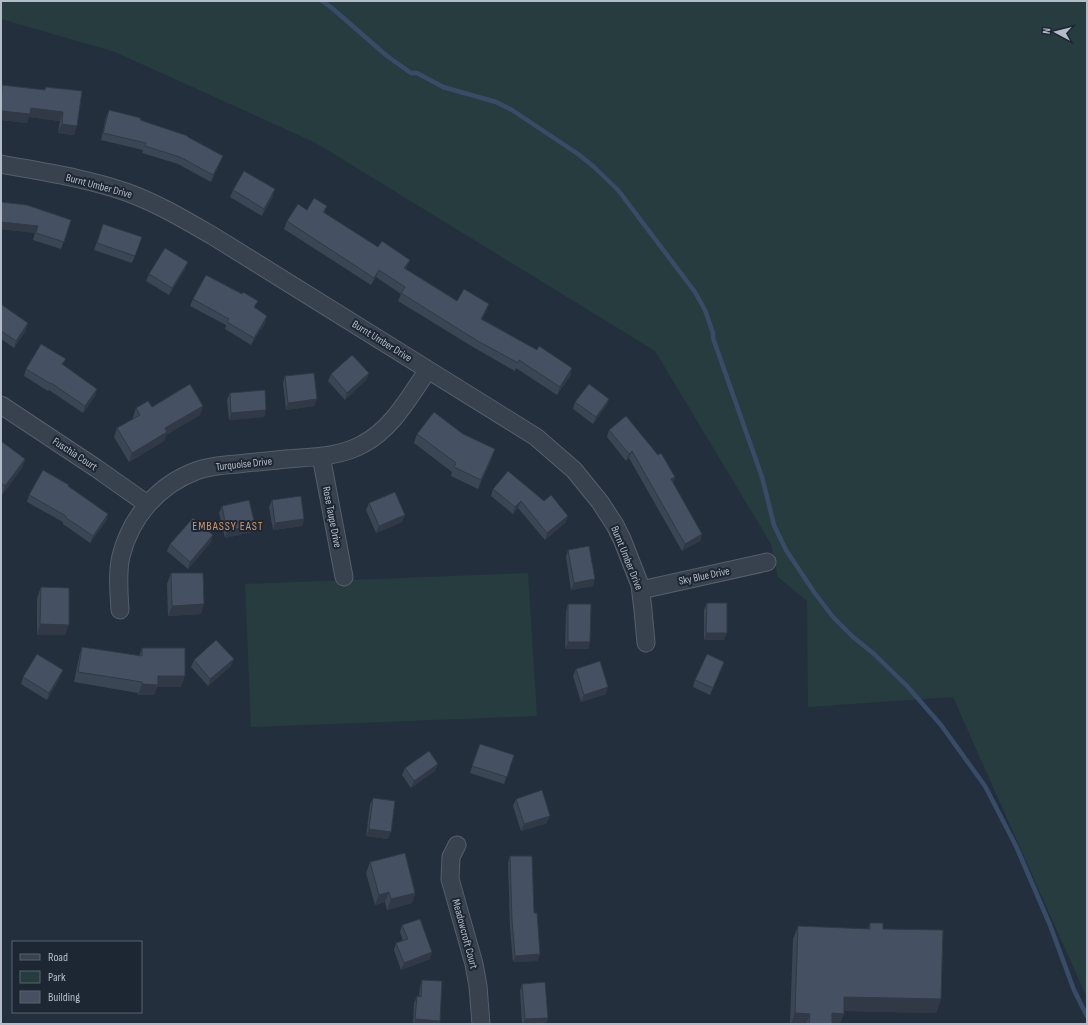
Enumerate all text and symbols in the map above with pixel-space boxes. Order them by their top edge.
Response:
north arrow [1036,12,1076,52]
text: N [1040,27,1053,35]
street label: Burnt Umber Drive [64,171,134,201]
street label: Burnt Umber Drive [350,317,414,365]
street label: Fuschia Court [50,435,100,474]
street label: Turquoise Drive [215,455,273,473]
street label: Rose Taupe Drive [320,485,344,549]
district label: EMBASSY EAST [192,519,264,534]
street label: Burnt Umber Drive [608,524,646,592]
street label: Sky Blue Drive [677,564,731,588]
street label: Meadowcroft Court [449,898,481,971]
legend [12,941,142,1013]
text: Road [48,950,68,965]
text: Park [48,970,66,985]
text: Building [48,990,80,1005]

